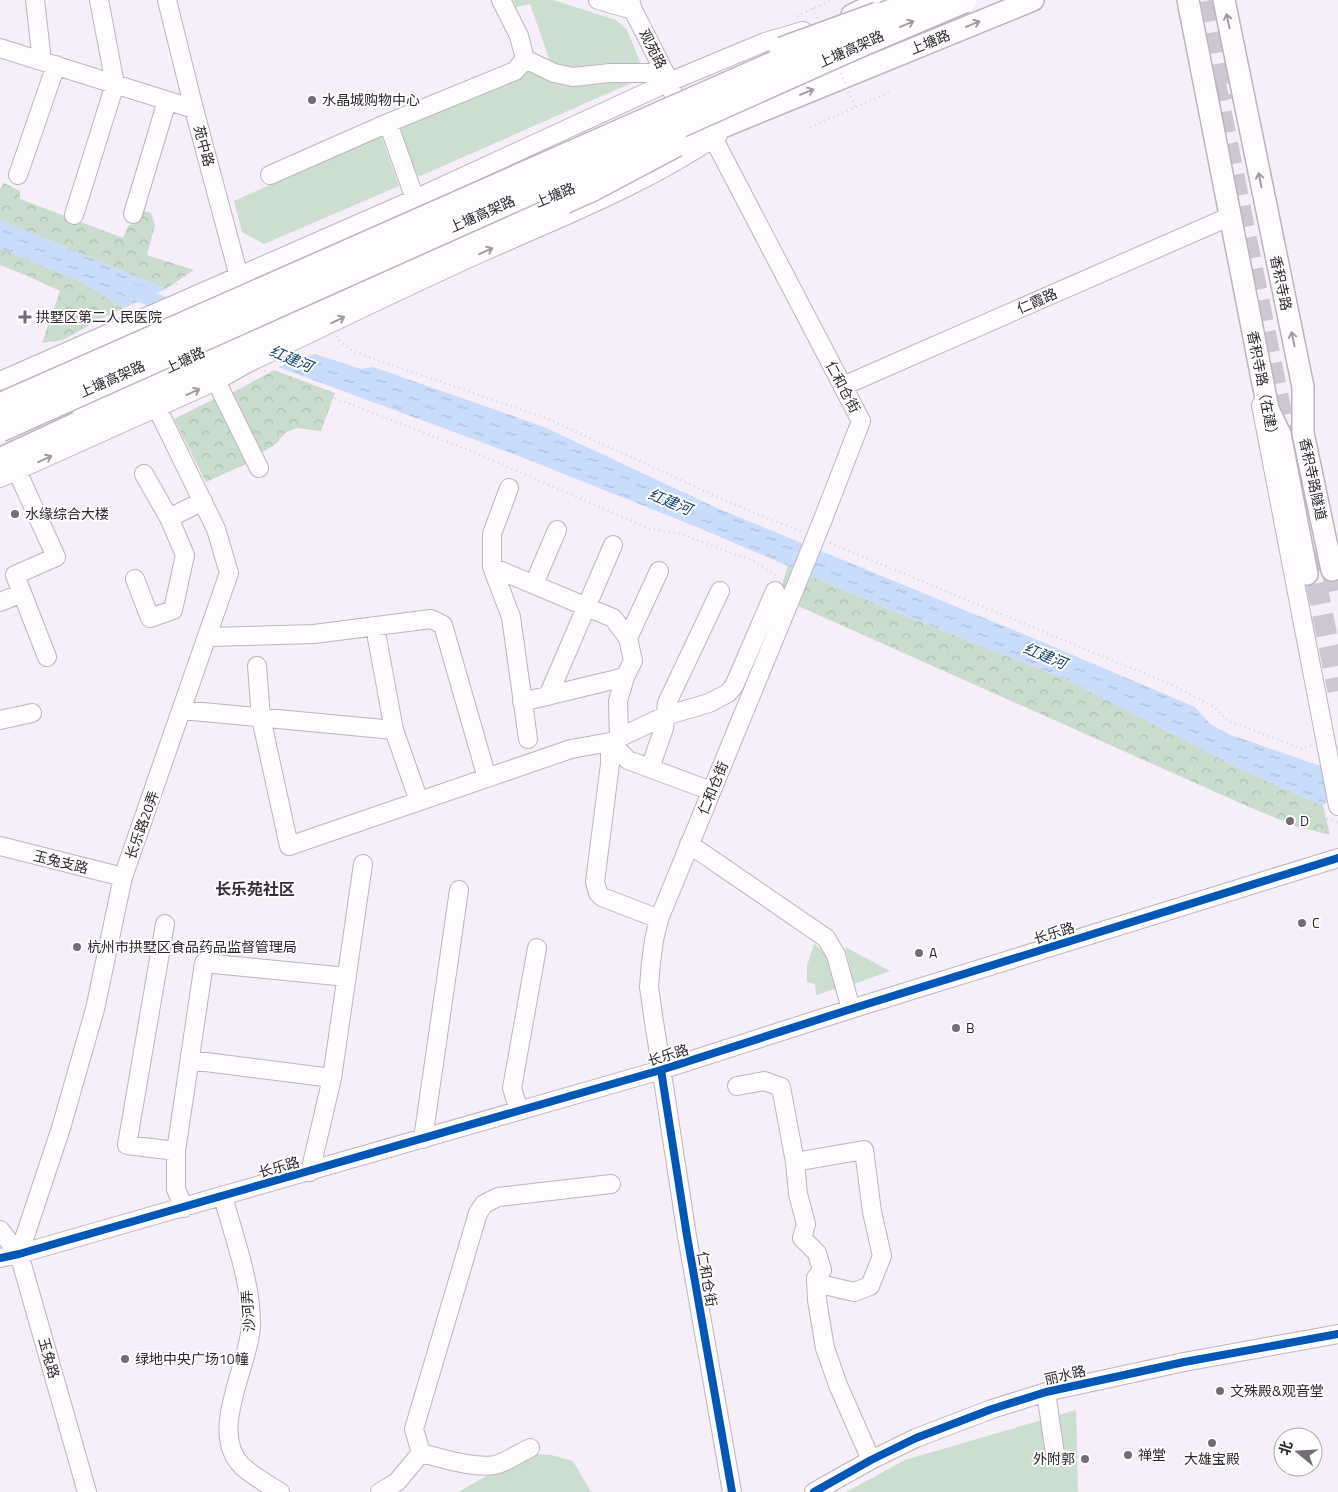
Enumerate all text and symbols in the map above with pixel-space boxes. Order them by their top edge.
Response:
one-way arrow [1223,13,1232,29]
one-way arrow [900,19,915,28]
one-way arrow [966,19,981,28]
street label: 上塘路 [906,24,953,59]
street label: 观苑路 [635,25,672,72]
street label: 上塘高架路 [815,25,887,72]
one-way arrow [799,87,814,96]
place label: 水晶城购物中心 [322,89,420,110]
marker: 水晶城购物中心 [306,94,318,106]
street label: 苑中路 [189,123,220,169]
one-way arrow [1255,173,1265,189]
street label: 上塘路 [531,177,578,212]
street label: 上塘高架路 [446,190,518,237]
one-way arrow [478,245,493,255]
street label: 香积寺路 [1265,253,1298,312]
street label: 仁霞路 [1013,282,1060,319]
place label: 拱墅区第二人民医院 [36,306,162,327]
marker: 拱墅区第二人民医院 [18,310,32,324]
one-way arrow [331,315,346,325]
street label: 香积寺路（在建） [1242,329,1284,443]
one-way arrow [1288,332,1297,348]
water label: 红建河 [266,339,319,379]
street label: 上塘路 [161,341,208,378]
street label: 上塘高架路 [76,355,148,402]
street label: 仁和仓街 [821,357,866,416]
one-way arrow [185,386,200,396]
street label: 香积寺路隧道 [1294,436,1332,522]
one-way arrow [37,454,52,463]
water label: 红建河 [645,482,698,522]
place label: 水缘综合大楼 [25,503,109,524]
marker: 水缘综合大楼 [9,508,21,520]
water label: 红建河 [1020,636,1073,676]
street label: 仁和仓街 [692,758,733,818]
street label: 长乐路20弄 [119,788,164,862]
place label: D [1300,810,1309,831]
marker: D [1284,815,1296,827]
street label: 玉兔支路 [31,845,91,878]
district label: 长乐苑社区 [215,877,295,901]
place label: C [1312,912,1320,933]
street label: 长乐路 [1031,916,1077,949]
marker: C [1296,917,1308,929]
place label: 杭州市拱墅区食品药品监督管理局 [87,936,297,957]
marker: 杭州市拱墅区食品药品监督管理局 [71,941,83,953]
place label: A [929,942,938,963]
marker: A [913,947,925,959]
place label: B [966,1017,975,1038]
marker: B [950,1022,962,1034]
street label: 长乐路 [645,1038,691,1071]
street label: 长乐路 [256,1151,302,1182]
street label: 仁和仓街 [692,1250,723,1308]
street label: 沙河弄 [236,1289,259,1333]
street label: 玉兔路 [34,1335,65,1381]
place label: 绿地中央广场10幢 [135,1348,249,1369]
marker: 绿地中央广场10幢 [119,1353,131,1365]
street label: 丽水路 [1042,1360,1088,1389]
place label: 文殊殿&观音堂 [1230,1380,1324,1401]
marker: 文殊殿&观音堂 [1214,1385,1226,1397]
north arrow [1273,1427,1323,1477]
marker: 大雄宝殿 [1206,1437,1218,1449]
text: 北 [1273,1438,1297,1458]
place label: 禅堂 [1138,1444,1166,1465]
place label: 外附郭 [1033,1448,1075,1469]
place label: 大雄宝殿 [1184,1448,1240,1469]
marker: 禅堂 [1122,1449,1134,1461]
marker: 外附郭 [1079,1453,1091,1465]

